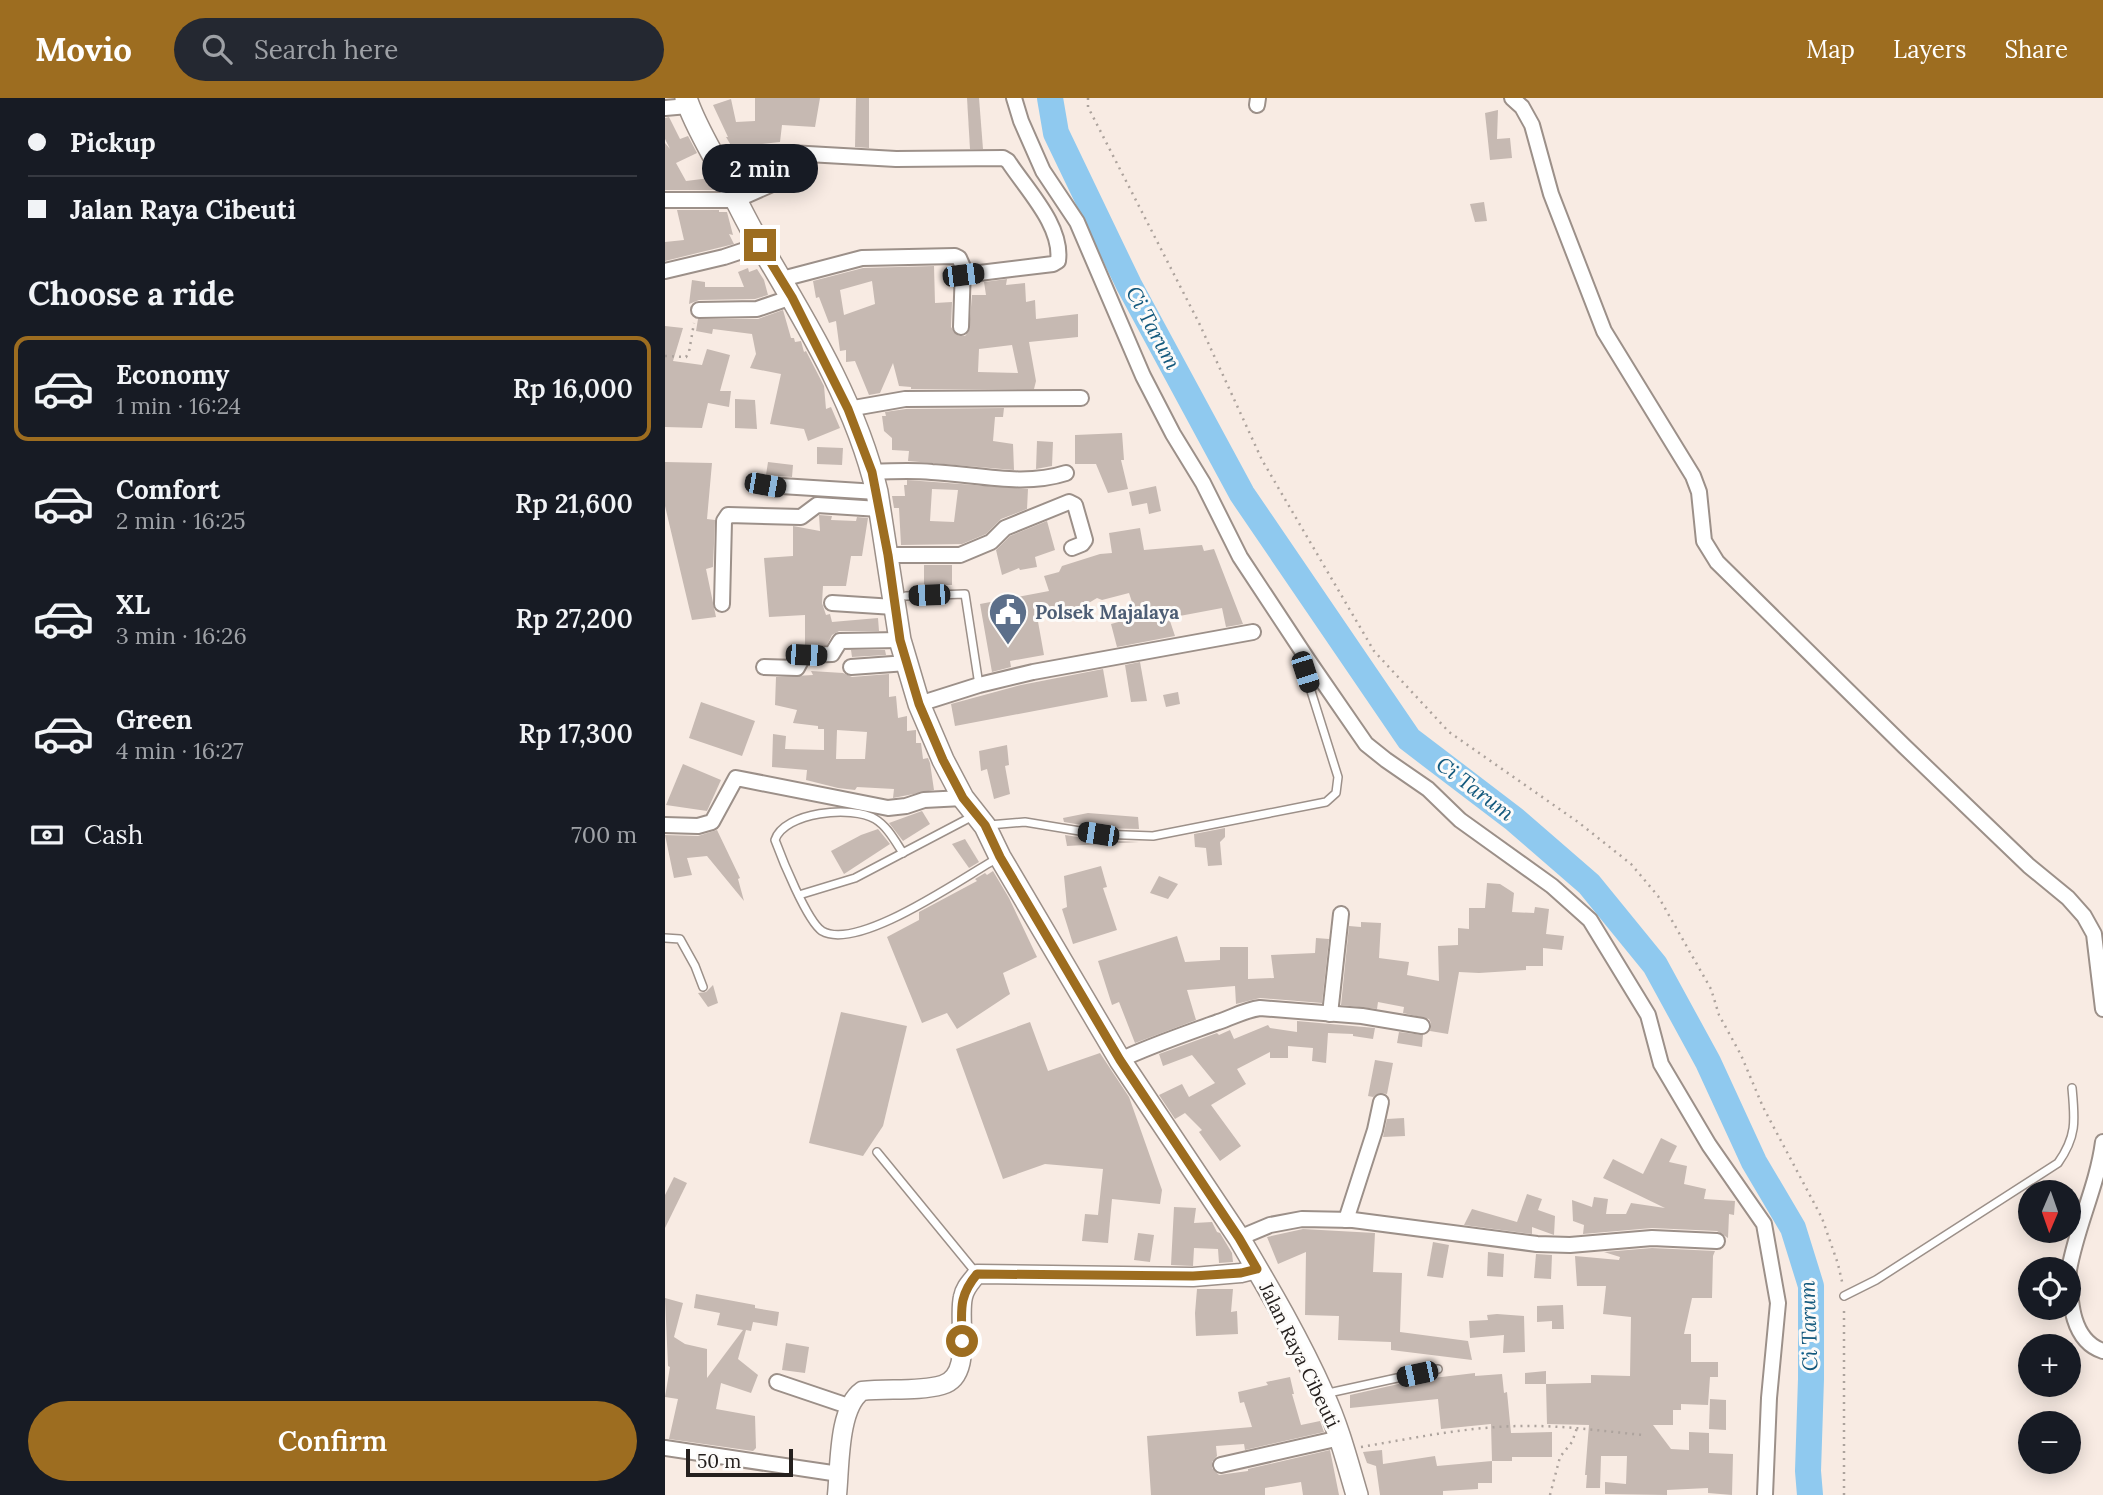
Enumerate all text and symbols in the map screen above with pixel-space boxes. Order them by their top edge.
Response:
search box [174,18,664,81]
text: Movio [35,28,132,70]
icon: search [198,30,236,68]
text: Search here [254,33,398,66]
text: Map [1806,34,1855,65]
text: Layers [1893,34,1966,65]
text: Share [2004,34,2068,65]
text: Pickup [70,126,156,159]
callout: 2 min [702,144,818,192]
text: 2 min [730,154,790,183]
text: Jalan Raya Cibeuti [70,193,296,226]
route end [744,229,776,261]
car [941,262,986,288]
text: Choose a ride [28,273,235,314]
water label: Ci Tarum [1120,281,1187,375]
icon: car [32,357,95,420]
text: Economy [116,358,229,391]
text: Rp 16,000 [513,372,633,405]
text: 1 min · 16:24 [116,391,241,420]
car [743,471,788,499]
icon: car [32,472,95,535]
text: Comfort [116,473,220,506]
text: Rp 21,600 [515,487,633,520]
text: 2 min · 16:25 [116,506,246,535]
car [908,584,951,606]
icon: car [32,587,95,650]
text: XL [116,588,150,621]
public building icon: Polsek Majalaya [987,591,1029,646]
place label: Polsek Majalaya [1035,600,1179,624]
text: Rp 27,200 [516,602,633,635]
text: 3 min · 16:26 [116,621,247,650]
car [785,644,828,666]
car [1289,649,1322,695]
icon: car [32,702,95,765]
text: Green [116,703,192,736]
text: Rp 17,300 [519,717,633,750]
text: 4 min · 16:27 [116,736,244,765]
water label: Ci Tarum [1431,751,1520,827]
icon: cash [28,816,66,854]
text: Cash [84,818,143,851]
text: 700 m [571,820,637,849]
car [1076,820,1121,848]
north arrow [2018,1180,2081,1242]
map controls [2018,1180,2081,1474]
button: locate [2018,1257,2081,1320]
street label: Jalan Raya Cibeuti [1254,1278,1346,1431]
water label: Ci Tarum [1793,1280,1824,1372]
route start [946,1325,978,1357]
button: + [2018,1334,2081,1397]
car [1395,1359,1440,1389]
button: Confirm [28,1401,637,1481]
button: − [2018,1411,2081,1474]
scale bar [686,1446,793,1478]
text: 50 m [697,1449,741,1473]

